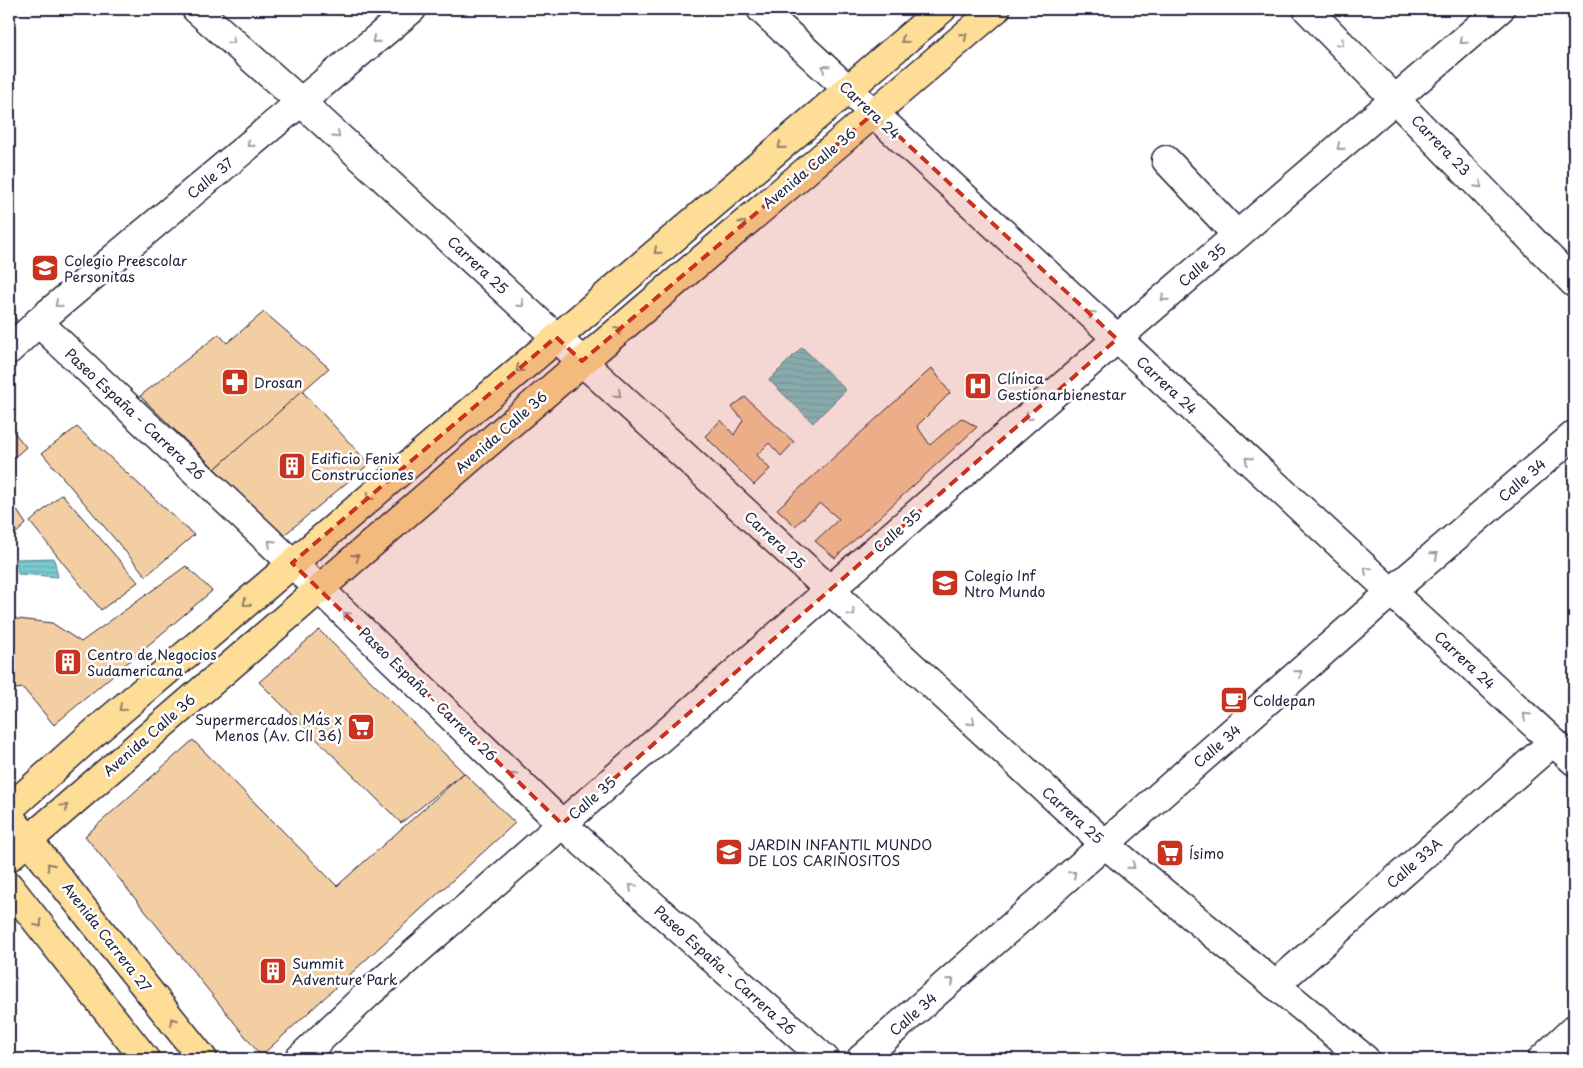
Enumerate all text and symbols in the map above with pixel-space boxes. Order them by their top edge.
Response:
one-way arrow [958,33,967,42]
one-way arrow [372,34,381,43]
one-way arrow [227,35,236,44]
one-way arrow [901,35,910,44]
one-way arrow [1460,35,1469,43]
one-way arrow [1335,37,1344,46]
one-way arrow [822,65,831,74]
street label: Carrera 24 [835,76,905,144]
street label: Carrera 23 [1407,110,1475,180]
street label: Avenida Calle 36 [758,122,860,213]
one-way arrow [331,129,340,138]
one-way arrow [247,139,256,148]
one-way arrow [777,140,786,149]
one-way arrow [1337,141,1346,149]
street label: Calle 37 [182,152,238,204]
one-way arrow [1473,179,1482,188]
one-way arrow [738,221,747,230]
street label: Carrera 25 [443,231,513,299]
street label: Calle 35 [1174,238,1230,292]
one-way arrow [654,245,663,254]
place label: Colegio Preescolar Personitas [64,250,188,287]
school or university icon: Colegio Preescolar Personitas [30,253,60,283]
one-way arrow [1160,293,1169,302]
one-way arrow [515,298,524,307]
one-way arrow [55,299,64,308]
one-way arrow [1087,311,1096,320]
one-way arrow [614,326,623,335]
street label: Paseo España - Carrera 26 [60,343,210,485]
street label: Carrera 24 [1132,351,1202,419]
one-way arrow [516,363,525,371]
pharmacy icon: Drosan [220,367,250,397]
place label: Clínica Gestionarbienestar [997,368,1127,405]
hospital icon: Clínica Gestionarbienestar [963,371,993,401]
place label: Drosan [254,372,302,393]
street label: Avenida Calle 36 [450,386,552,478]
one-way arrow [613,388,622,397]
one-way arrow [1025,411,1034,419]
place label: Edificio Fenix Construcciones [311,448,414,485]
building icon: Edificio Fenix Construcciones [277,451,307,481]
street label: Calle 34 [1494,453,1550,507]
one-way arrow [1245,457,1254,466]
one-way arrow [366,491,375,500]
street label: Calle 35 [869,504,925,558]
street label: Carrera 25 [740,506,810,574]
one-way arrow [267,540,276,549]
one-way arrow [1429,552,1438,561]
one-way arrow [350,554,359,563]
place label: Colegio Inf Ntro Mundo [964,565,1045,602]
one-way arrow [1364,567,1373,576]
school or university icon: Colegio Inf Ntro Mundo [930,568,960,598]
one-way arrow [242,597,251,606]
one-way arrow [847,607,856,616]
one-way arrow [342,611,351,620]
street label: Paseo España - Carrera 26 [354,622,502,766]
street label: Carrera 24 [1430,626,1500,694]
place label: Centro de Negocios Sudamericana [87,644,217,681]
building icon: Centro de Negocios Sudamericana [53,647,83,677]
one-way arrow [1294,670,1303,679]
cafe icon: Coldepan [1219,685,1249,715]
street label: Avenida Calle 36 [98,689,200,781]
place label: Coldepan [1253,690,1315,711]
one-way arrow [119,703,128,711]
place label: Supermercados Más x Menos (Av. Cll 36) [195,709,342,746]
supermarket icon: Supermercados Más x Menos (Av. Cll 36) [346,712,376,742]
one-way arrow [1522,713,1531,722]
one-way arrow [967,716,976,725]
street label: Calle 34 [1189,719,1245,773]
street label: Calle 35 [564,771,620,825]
one-way arrow [509,773,518,782]
street label: Carrera 25 [1037,781,1109,849]
one-way arrow [60,804,69,813]
street label: Calle 33A [1382,833,1447,893]
place label: JARDIN INFANTIL MUNDO DE LOS CARIÑOSITOS [748,834,932,871]
school or university icon: JARDIN INFANTIL MUNDO DE LOS CARIÑOSITOS [714,837,744,867]
supermarket icon: Ísimo [1155,838,1185,868]
place label: Ísimo [1189,843,1224,864]
one-way arrow [1126,861,1135,870]
one-way arrow [48,863,56,872]
one-way arrow [1067,870,1076,879]
street label: Avenida Carrera 27 [57,878,157,996]
one-way arrow [628,884,637,893]
street label: Paseo España - Carrera 26 [649,900,801,1040]
one-way arrow [33,918,42,928]
place label: Summit Adventure Park [292,953,398,990]
building icon: Summit Adventure Park [258,956,288,986]
one-way arrow [945,978,954,987]
street label: Calle 34 [885,987,941,1041]
one-way arrow [171,1018,179,1027]

